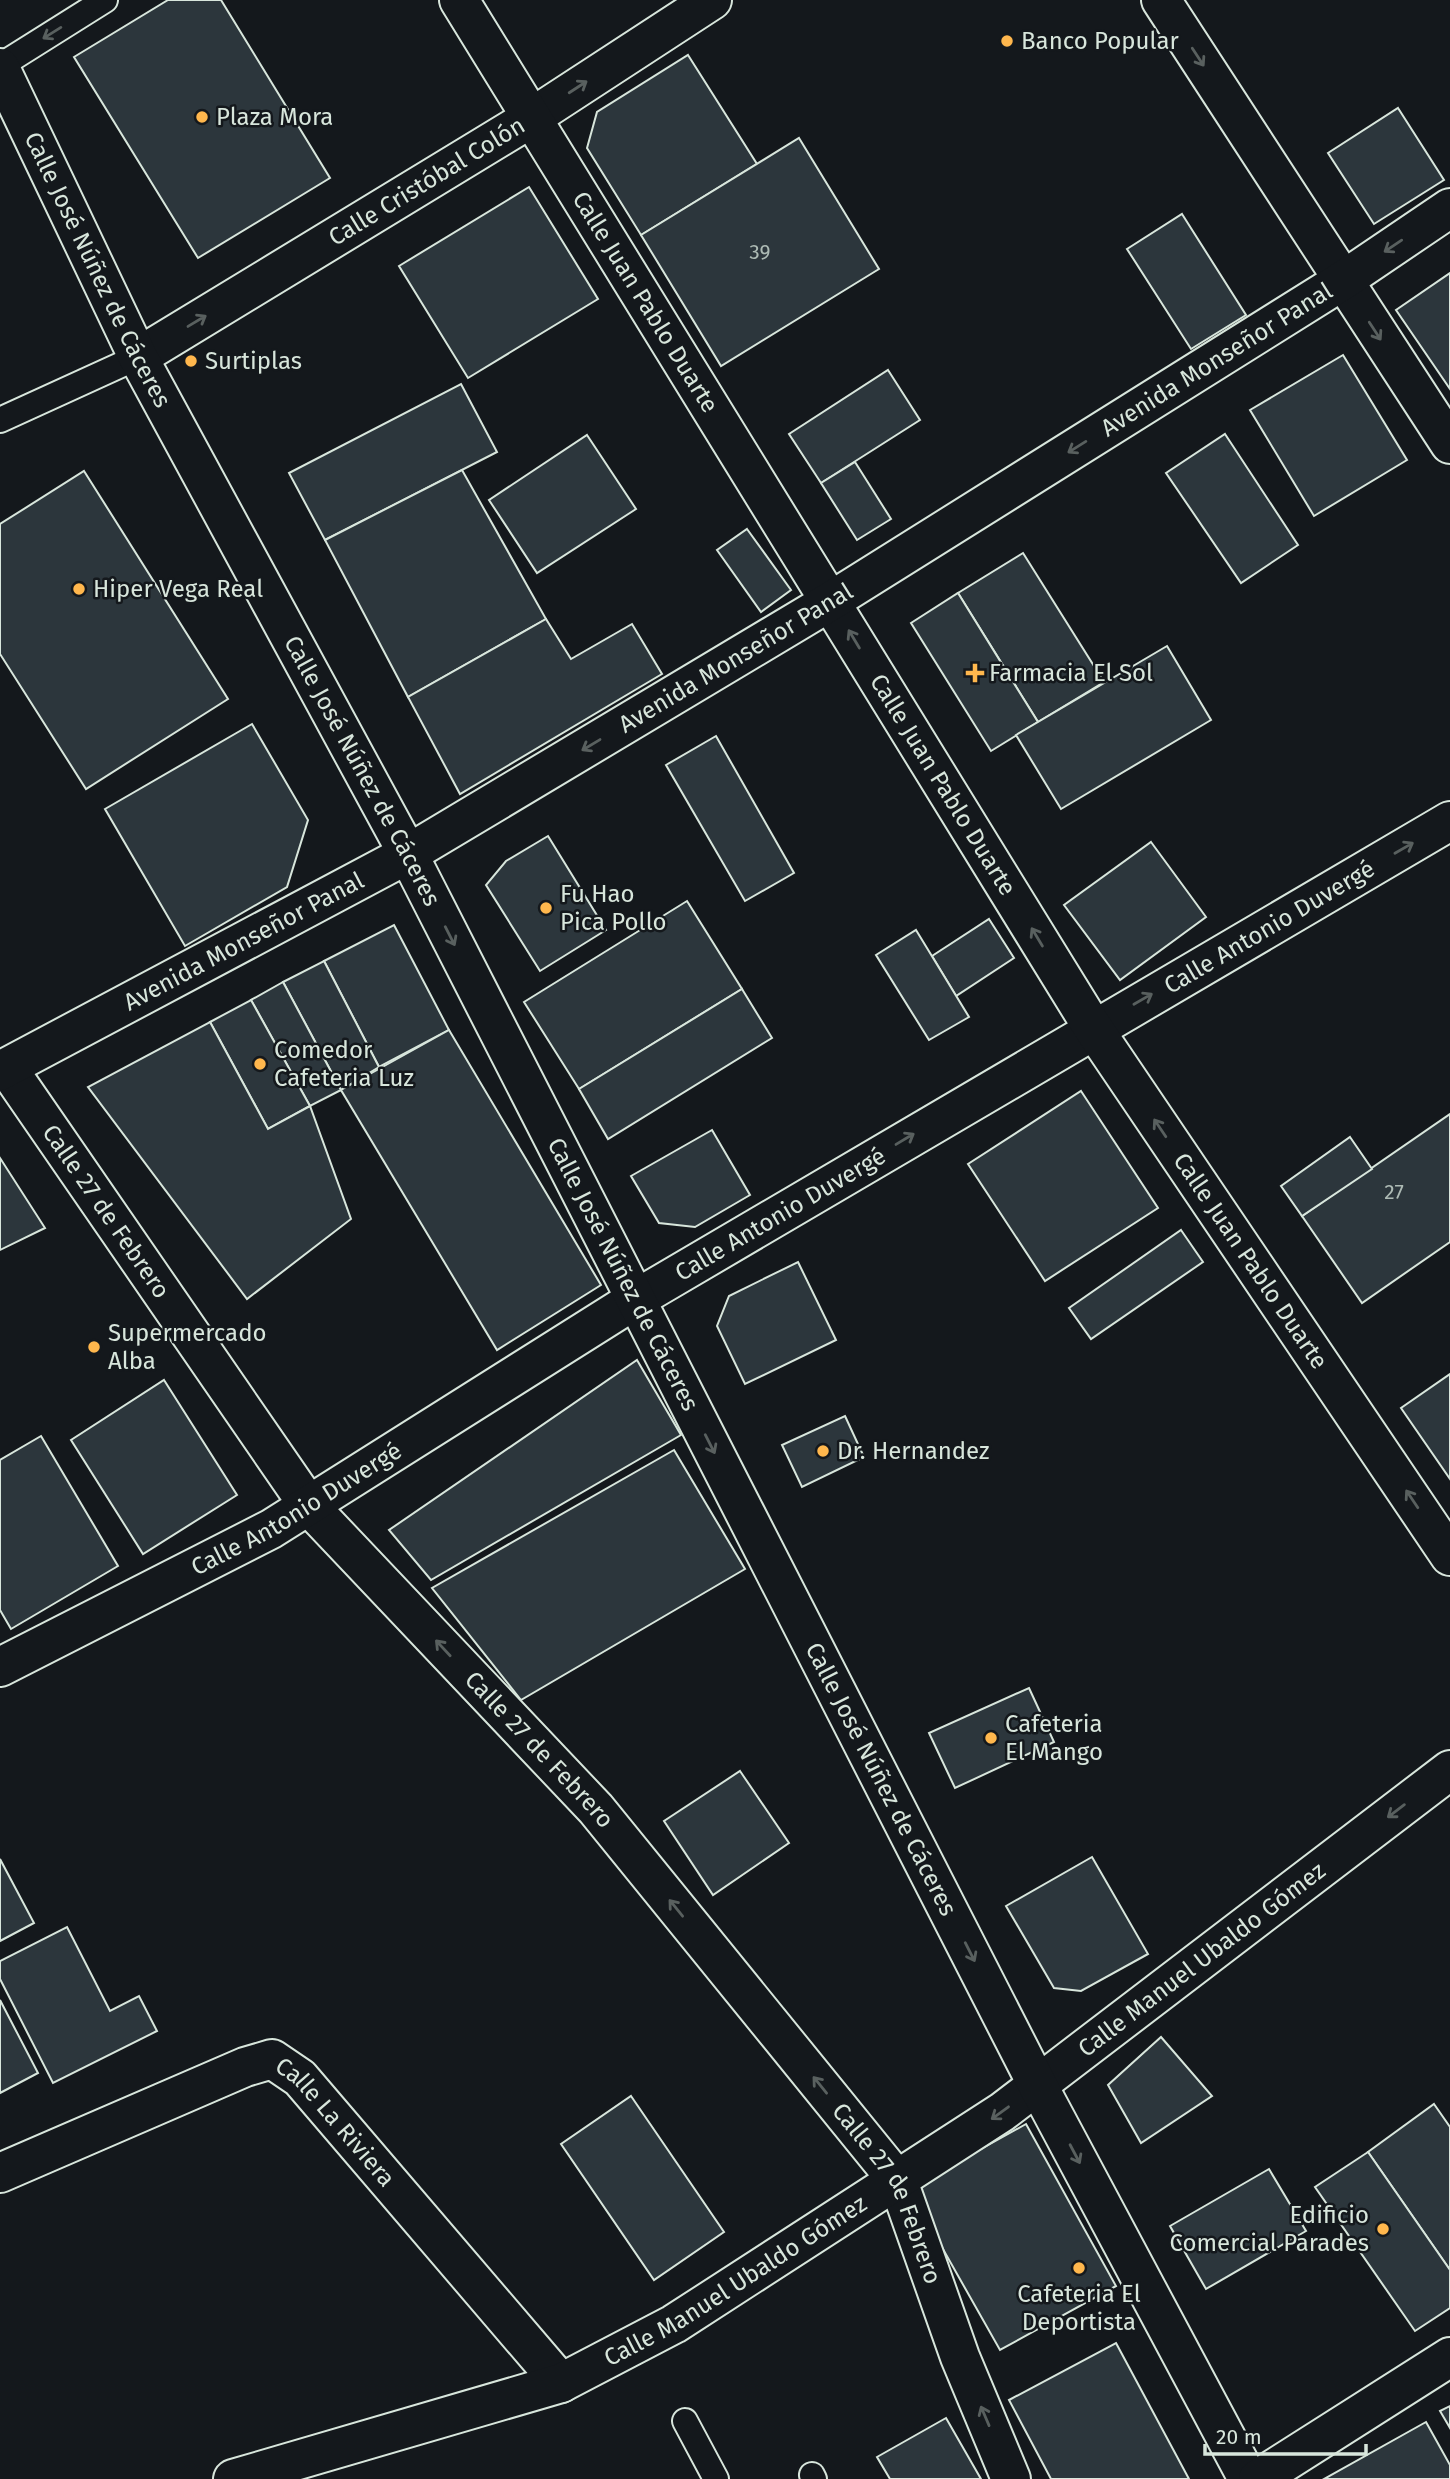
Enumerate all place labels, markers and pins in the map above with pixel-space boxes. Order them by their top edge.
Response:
place label: Banco Popular [1021,27,1180,55]
marker: Banco Popular [999,33,1015,49]
place label: Plaza Mora [216,103,333,131]
marker: Plaza Mora [194,109,210,125]
place label: Surtiplas [205,347,302,375]
marker: Surtiplas [183,353,199,369]
place label: Hiper Vega Real [93,575,263,603]
marker: Hiper Vega Real [71,581,87,597]
place label: Farmacia El Sol [989,659,1153,687]
marker: Farmacia El Sol [967,665,983,681]
place label: Fu Hao Pica Pollo [560,880,667,936]
marker: Fu Hao Pica Pollo [538,900,554,916]
place label: Comedor Cafeteria Luz [274,1036,414,1092]
marker: Comedor Cafeteria Luz [252,1056,268,1072]
place label: Supermercado Alba [108,1319,267,1375]
marker: Supermercado Alba [86,1339,102,1355]
place label: Dr. Hernandez [837,1437,990,1465]
marker: Dr. Hernandez [815,1443,831,1459]
place label: Cafeteria El Mango [1005,1710,1103,1766]
marker: Cafeteria El Mango [983,1730,999,1746]
place label: Edificio Comercial Parades [1170,2201,1369,2257]
marker: Edificio Comercial Parades [1375,2221,1391,2237]
marker: Cafeteria El Deportista [1071,2260,1087,2276]
place label: Cafeteria El Deportista [1017,2280,1141,2336]

